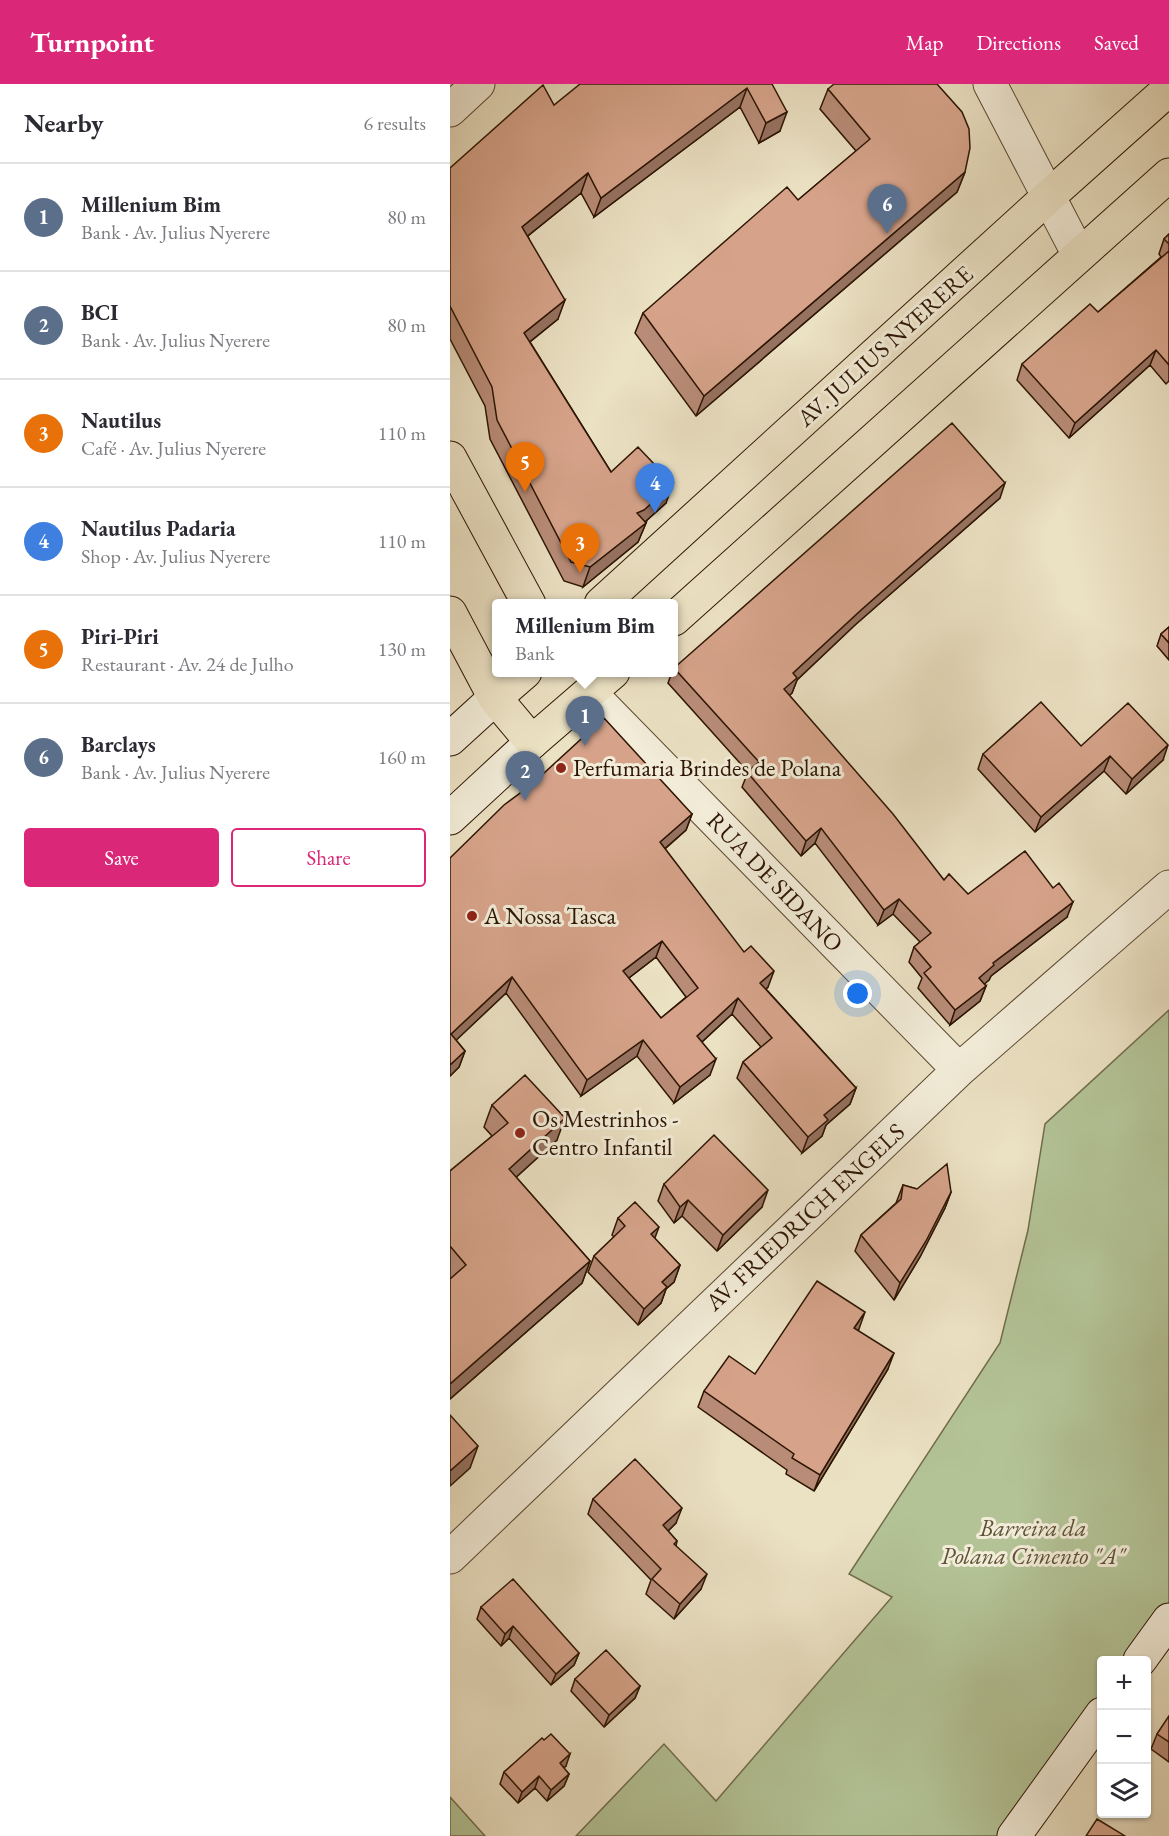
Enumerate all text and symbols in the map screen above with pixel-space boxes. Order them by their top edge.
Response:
text: Turnpoint [30,24,154,60]
text: Map [906,29,943,56]
text: Directions [976,29,1061,56]
text: Saved [1094,29,1139,56]
text: Nearby [24,106,104,140]
text: 6 results [363,110,426,136]
pin: 6 [868,184,906,234]
text: Millenium Bim [81,190,221,219]
text: 1 [38,204,49,230]
text: 80 m [387,204,426,230]
text: Bank · Av. Julius Nyerere [81,219,270,245]
street label: AV. JULIUS NYERERE [789,258,979,434]
text: BCI [81,298,118,327]
text: 2 [38,312,49,338]
text: 80 m [387,312,426,338]
text: Bank · Av. Julius Nyerere [81,327,270,353]
text: Nautilus [81,406,161,435]
text: 3 [38,420,49,446]
text: 110 m [378,420,426,446]
text: Café · Av. Julius Nyerere [81,435,266,461]
pin: 5 [506,442,544,492]
pin: 4 [636,464,674,513]
text: Nautilus Padaria [81,514,236,543]
pin: 3 [560,524,600,573]
text: 4 [38,528,49,554]
text: 110 m [378,528,426,554]
text: Shop · Av. Julius Nyerere [81,543,270,569]
popup [492,599,678,677]
text: Millenium Bim [515,611,655,640]
text: Piri-Piri [81,622,159,651]
text: 5 [38,636,49,662]
text: 130 m [378,636,426,662]
text: Bank [515,640,555,666]
text: Restaurant · Av. 24 de Julho [81,651,294,677]
pin: 1 [566,696,604,746]
text: Barclays [81,730,156,759]
text: 6 [38,744,49,770]
text: 160 m [378,744,426,770]
pin: 2 [506,752,544,801]
place label: Perfumaria Brindes de Polana [573,752,842,783]
text: Bank · Av. Julius Nyerere [81,759,270,785]
marker: Perfumaria Brindes de Polana [554,761,568,775]
street label: RUA DE SIDANO [701,805,850,958]
button: Save [24,828,219,887]
button: Share [231,828,426,887]
place label: A Nossa Tasca [483,900,616,931]
marker: A Nossa Tasca [465,909,479,923]
your location [843,979,872,1008]
place label: Os Mestrinhos - Centro Infantil [532,1103,679,1162]
street label: AV. FRIEDRICH ENGELS [698,1116,911,1318]
marker: Os Mestrinhos - Centro Infantil [513,1126,527,1140]
park label: Barreira da Polana Cimento "A" [941,1512,1127,1571]
map controls [1097,1656,1151,1818]
button: + [1097,1656,1151,1710]
button: − [1097,1710,1151,1764]
button: layers [1097,1764,1151,1818]

